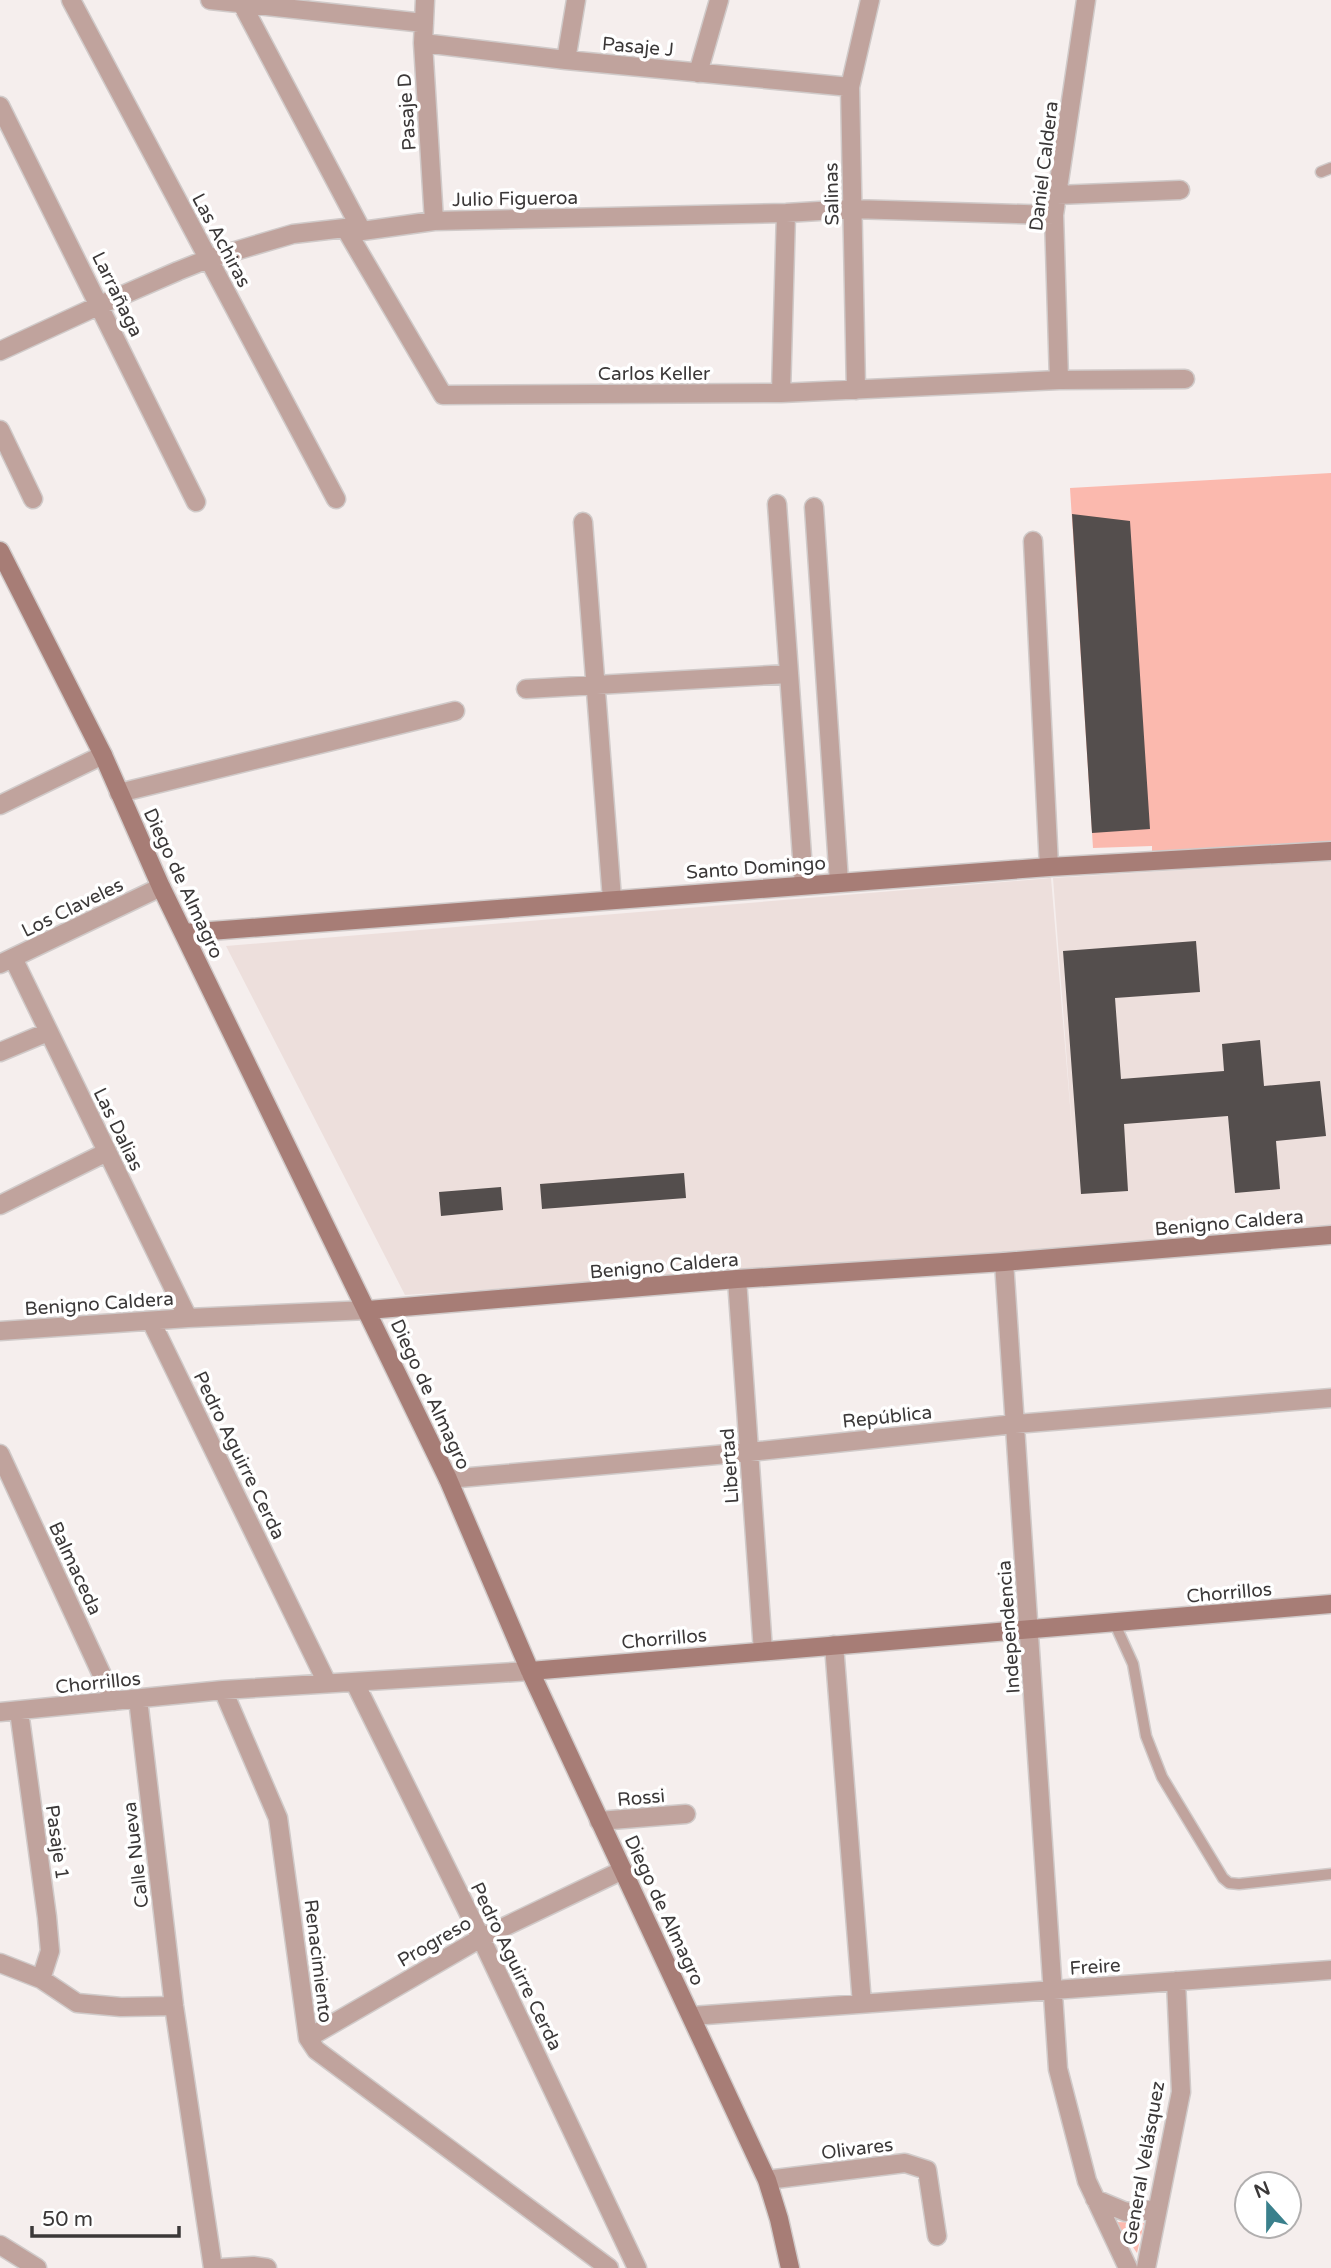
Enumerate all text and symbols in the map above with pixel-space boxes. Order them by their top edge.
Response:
street label: Pasaje J [601,33,675,61]
street label: Pasaje D [393,72,421,151]
street label: Daniel Caldera [1025,100,1063,232]
street label: Salinas [820,162,844,226]
street label: Julio Figueroa [452,187,578,211]
street label: Las Achiras [187,190,255,291]
street label: Larrañaga [87,248,147,341]
street label: Carlos Keller [598,363,711,385]
street label: Diego de Almagro [139,805,228,962]
street label: Santo Domingo [685,852,827,884]
street label: Los Claveles [18,874,127,942]
street label: Las Dalias [89,1084,148,1175]
street label: Benigno Caldera [1154,1206,1305,1240]
street label: Benigno Caldera [589,1249,740,1283]
street label: Benigno Caldera [24,1288,174,1320]
street label: Diego de Almagro [386,1316,475,1473]
street label: Pedro Aguirre Cerda [189,1368,289,1543]
street label: República [841,1401,933,1433]
street label: Libertad [716,1427,744,1504]
street label: Balmaceda [44,1518,106,1618]
street label: Independencia [993,1559,1025,1694]
street label: Chorrillos [1185,1578,1273,1608]
street label: Chorrillos [620,1624,708,1654]
street label: Chorrillos [54,1668,142,1698]
street label: Rossi [616,1785,666,1811]
street label: Calle Nueva [119,1800,153,1909]
street label: Pasaje 1 [41,1803,73,1881]
street label: Diego de Almagro [620,1832,709,1989]
street label: Pedro Aguirre Cerda [466,1879,566,2054]
street label: Renacimiento [300,1898,337,2024]
street label: Progreso [394,1912,475,1972]
street label: Freire [1069,1954,1121,1980]
street label: General Velásquez [1119,2079,1169,2247]
street label: Olivares [820,2134,894,2164]
north arrow [1233,2170,1303,2240]
text: N [1251,2177,1273,2203]
scale bar [32,2194,178,2238]
text: 50 m [42,2207,93,2232]

